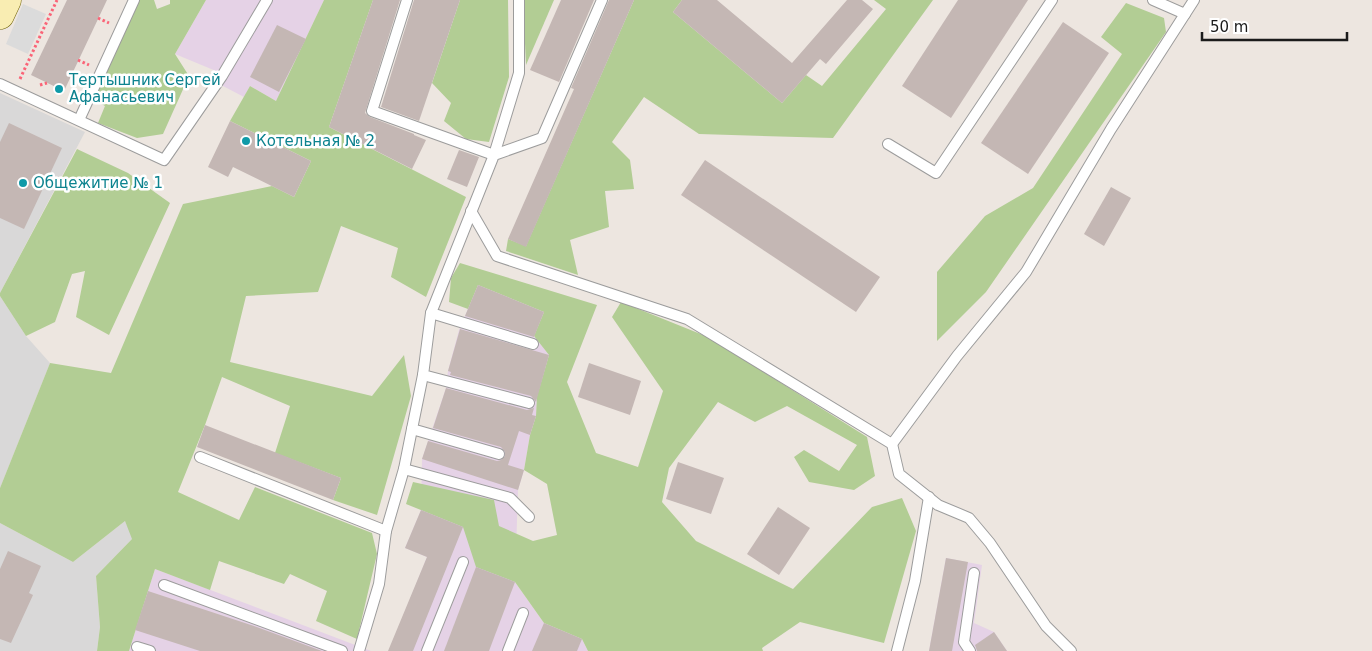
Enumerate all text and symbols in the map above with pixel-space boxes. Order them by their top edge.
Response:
scale bar [1202,10,1347,42]
text: 50 m [1210,18,1248,36]
place label: Тертышник Сергей Афанасьевич [68,71,221,106]
marker: Тертышник Сергей Афанасьевич [53,83,65,95]
place label: Котельная № 2 [256,132,375,150]
marker: Котельная № 2 [240,135,252,147]
place label: Общежитие № 1 [33,174,163,192]
marker: Общежитие № 1 [17,177,29,189]

